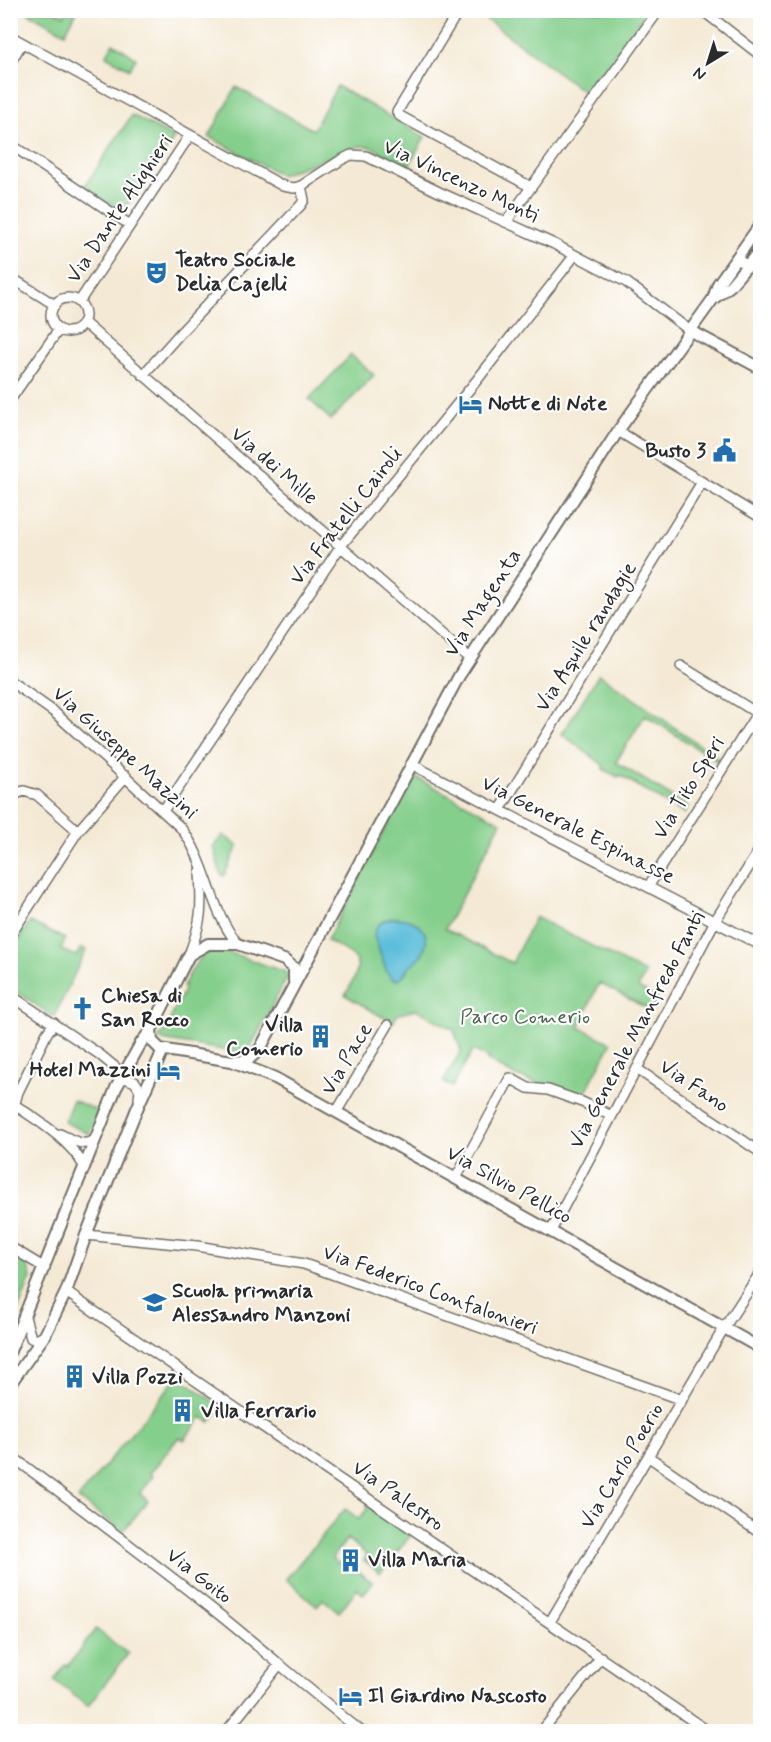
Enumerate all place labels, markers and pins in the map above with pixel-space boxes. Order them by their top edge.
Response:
place label: Teatro Sociale Delia Cajelli [175,246,296,298]
theatre icon: Teatro Sociale Delia Cajelli [144,259,170,285]
place label: Notte di Note [488,390,608,418]
hotel icon: Notte di Note [457,391,483,417]
place label: Busto 3 [645,437,707,465]
public building icon: Busto 3 [711,438,737,464]
place label: Chiesa di San Rocco [101,982,189,1034]
church icon: Chiesa di San Rocco [70,995,96,1021]
place label: Villa Comerio [226,1011,303,1063]
building icon: Villa Comerio [308,1024,334,1050]
place label: Hotel Mazzini [30,1056,151,1084]
hotel icon: Hotel Mazzini [156,1057,182,1083]
place label: Scuola primaria Alessandro Manzoni [172,1277,351,1329]
school or university icon: Scuola primaria Alessandro Manzoni [141,1290,167,1316]
place label: Villa Pozzi [92,1363,183,1391]
building icon: Villa Pozzi [61,1364,87,1390]
place label: Villa Ferrario [201,1397,316,1425]
building icon: Villa Ferrario [170,1398,196,1424]
place label: Villa Maria [368,1546,466,1574]
building icon: Villa Maria [337,1547,363,1573]
place label: Il Giardino Nascosto [368,1682,547,1710]
hotel icon: Il Giardino Nascosto [337,1683,363,1709]

